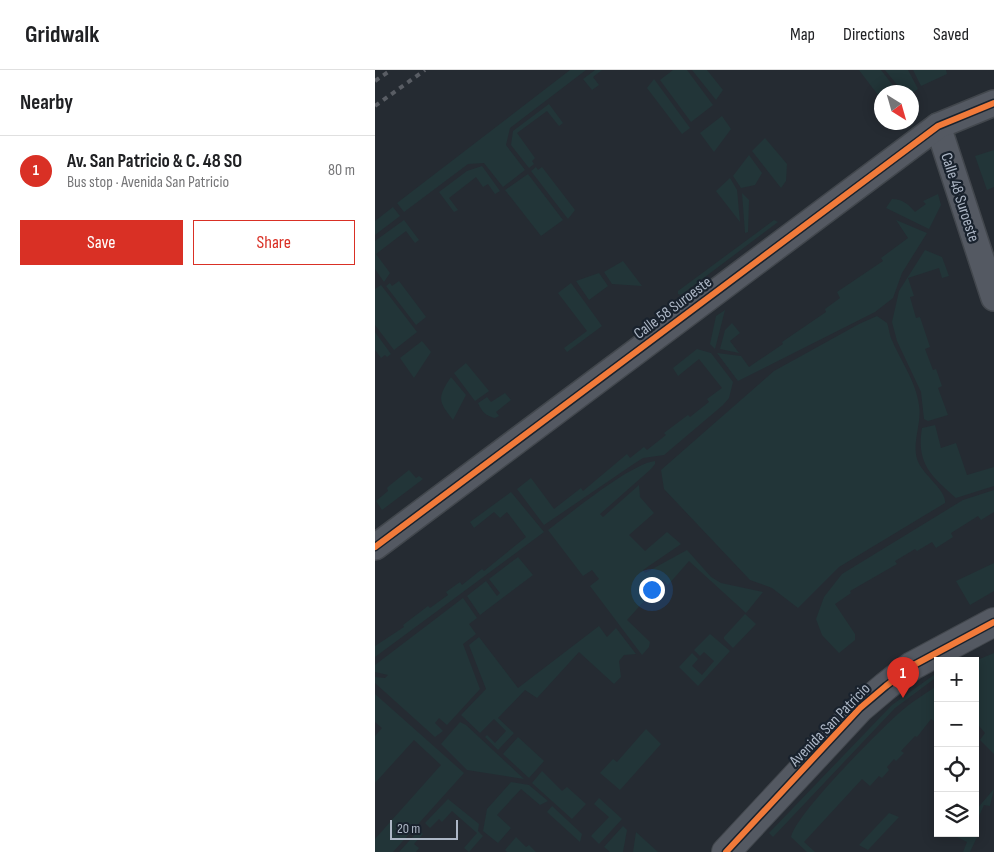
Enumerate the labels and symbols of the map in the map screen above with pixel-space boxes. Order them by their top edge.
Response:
north arrow [874,85,919,130]
street label: Calle 48 Suroeste [936,150,983,245]
street label: Calle 58 Suroeste [630,273,716,344]
your location [639,577,665,603]
pin: 1 [887,657,919,698]
street label: Avenida San Patricio [785,680,874,771]
scale bar [390,817,457,840]

